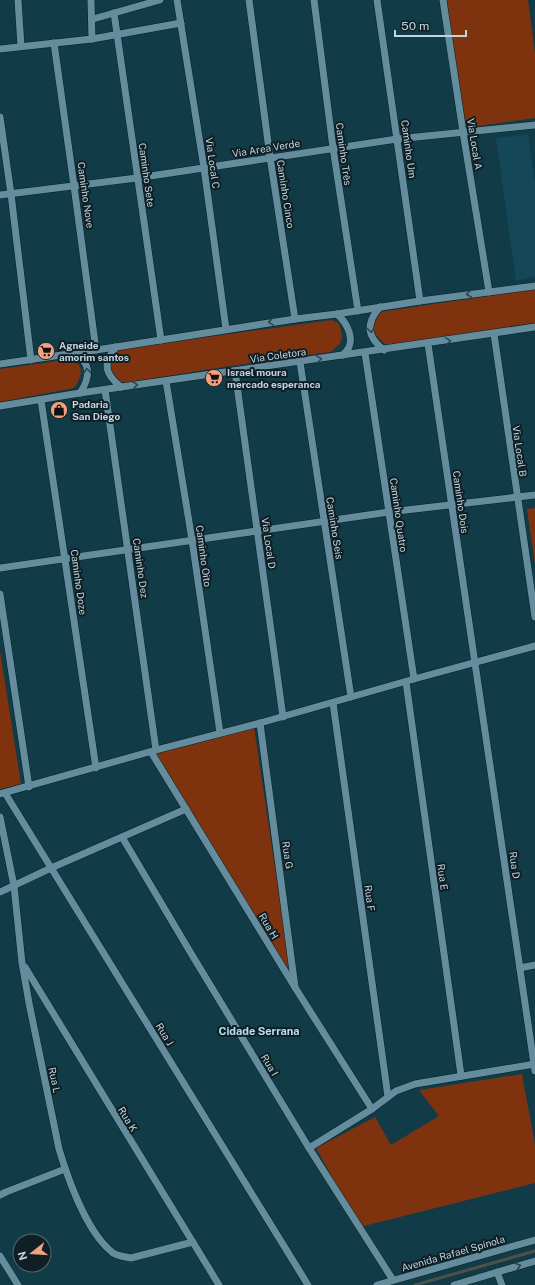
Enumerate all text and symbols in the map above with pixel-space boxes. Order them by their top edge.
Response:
scale bar [395,12,466,38]
text: 50 m [401,19,429,33]
street label: Via Local A [465,117,485,171]
street label: Caminho Um [399,119,419,179]
street label: Caminho Três [334,122,354,186]
street label: Via Local C [203,137,223,190]
street label: Via Area Verde [231,137,301,159]
street label: Caminho Sete [137,142,157,208]
street label: Caminho Cinco [275,159,297,230]
street label: Caminho Nove [75,161,97,229]
one-way arrow [465,290,472,299]
one-way arrow [267,318,274,326]
one-way arrow [366,327,375,333]
one-way arrow [445,337,451,346]
place label: Agneide amorim santos [59,339,129,363]
supermarket icon: Agneide amorim santos [36,341,56,361]
street label: Via Coletora [249,345,307,365]
one-way arrow [316,355,323,364]
place label: Israel moura mercado esperanca [227,366,321,390]
one-way arrow [83,368,92,374]
supermarket icon: Israel moura mercado esperanca [204,368,224,388]
one-way arrow [132,381,138,390]
place label: Padaria San Diego [72,398,120,422]
shop icon: Padaria San Diego [49,400,69,420]
street label: Via Local B [510,425,530,478]
street label: Caminho Dois [451,470,471,534]
street label: Caminho Quatro [388,477,410,553]
street label: Caminho Seis [324,496,346,560]
street label: Via Local D [259,517,279,569]
street label: Caminho Oito [194,524,214,588]
street label: Caminho Dez [131,537,151,599]
street label: Caminho Doze [68,548,90,616]
street label: Rua G [280,840,296,870]
street label: Rua D [507,851,523,879]
street label: Rua E [435,863,451,891]
street label: Rua F [362,884,378,912]
street label: Rua H [257,911,281,941]
street label: Rua J [153,1020,177,1048]
district label: Cidade Serrana [218,1025,300,1037]
street label: Rua I [259,1052,281,1078]
street label: Rua L [46,1066,64,1094]
street label: Rua K [116,1104,140,1134]
street label: Avenida Rafael Spínola [400,1232,506,1274]
north arrow [12,1233,52,1273]
text: N [15,1250,29,1262]
one-way arrow [515,1262,522,1271]

